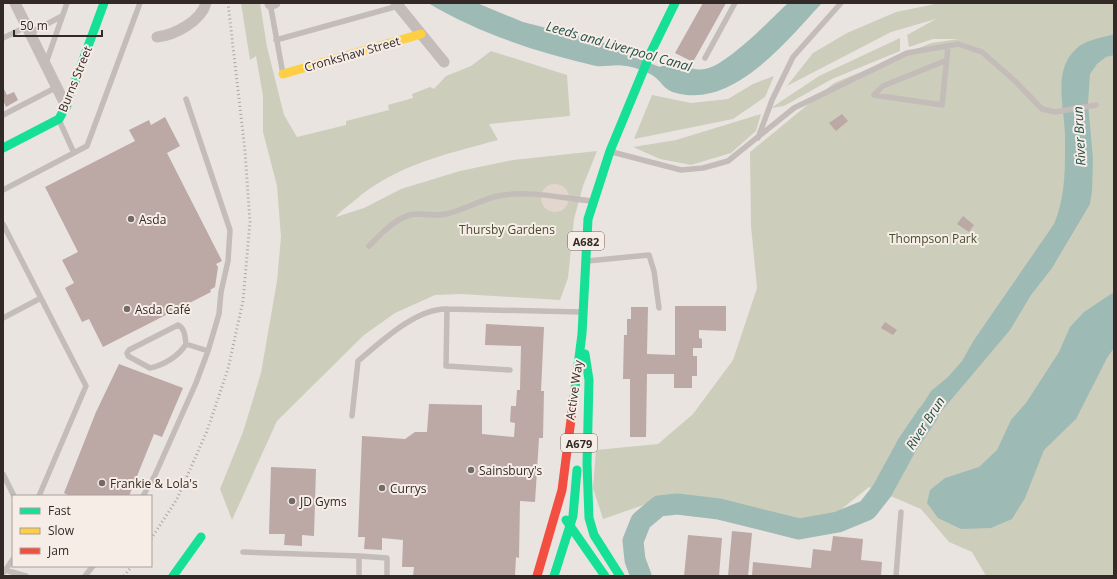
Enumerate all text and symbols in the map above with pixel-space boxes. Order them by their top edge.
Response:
scale bar [14,12,102,38]
text: 50 m [20,17,48,34]
water label: Leeds and Liverpool Canal [544,17,694,76]
street label: Cronkshaw Street [302,32,402,76]
street label: Burns Street [54,43,96,115]
water label: River Brun [1068,106,1090,166]
place label: Asda [139,211,166,228]
marker: Asda [126,214,136,224]
park label: Thursby Gardens [459,221,555,238]
park label: Thompson Park [889,230,978,247]
road number: A682 [568,232,604,250]
place label: Asda Café [135,301,191,318]
marker: Asda Café [122,304,132,314]
street label: Active Way [561,358,587,421]
water label: River Brun [901,393,949,453]
road number: A679 [561,434,597,452]
place label: Sainsbury's [479,462,543,479]
marker: Sainsbury's [466,465,476,475]
place label: Frankie & Lola's [110,475,198,492]
marker: Frankie & Lola's [97,478,107,488]
place label: Currys [390,480,427,497]
marker: Currys [377,483,387,493]
place label: JD Gyms [299,493,347,510]
legend [12,495,152,567]
marker: JD Gyms [287,496,297,506]
text: Fast [48,502,71,519]
text: Slow [48,522,75,539]
text: Jam [47,542,69,559]

